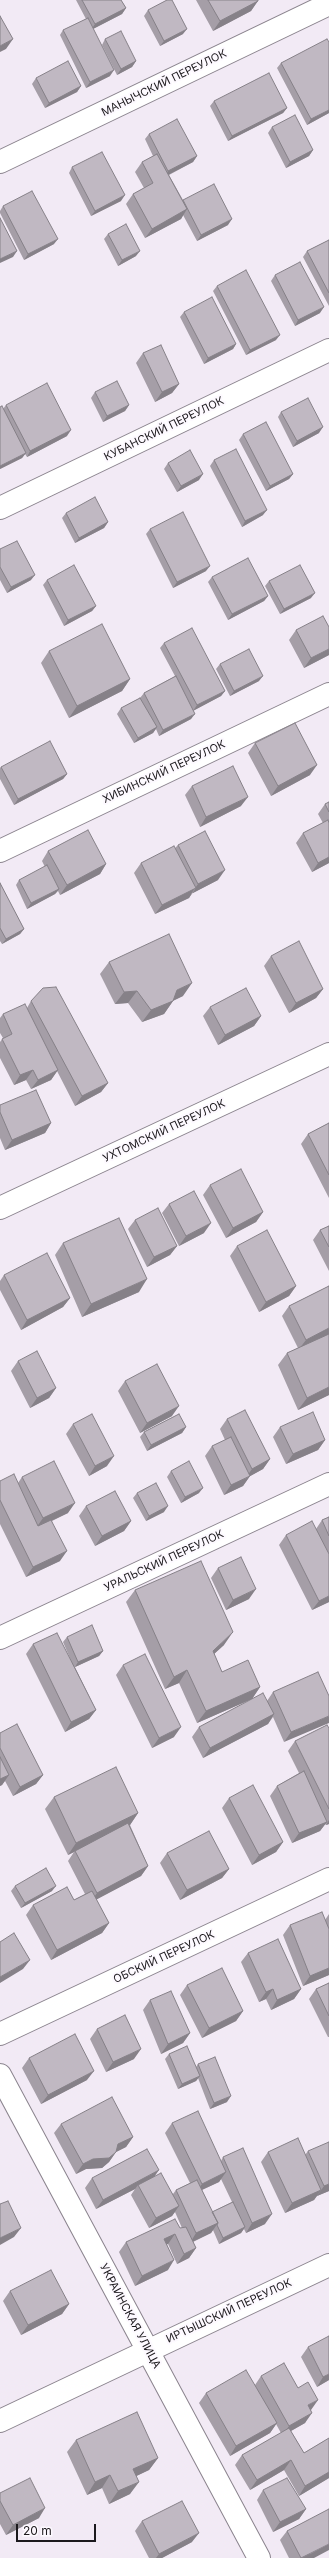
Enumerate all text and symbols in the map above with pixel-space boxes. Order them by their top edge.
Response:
street label: МАНЫЧСКИЙ ПЕРЕУЛОК [99,47,229,119]
street label: КУБАНСКИЙ ПЕРЕУЛОК [102,394,226,464]
street label: ХИБИНСКИЙ ПЕРЕУЛОК [101,738,227,806]
street label: УХТОМСКИЙ ПЕРЕУЛОК [101,1097,227,1165]
street label: УРАЛЬСКИЙ ПЕРЕУЛОК [102,1527,226,1595]
street label: ОБСКИЙ ПЕРЕУЛОК [111,1928,217,1986]
street label: УКРАИНСКАЯ УЛИЦА [97,2261,163,2371]
street label: ИРТЫШСКИЙ ПЕРЕУЛОК [164,2276,294,2346]
scale bar [18,2516,98,2542]
text: 20 m [23,2523,52,2538]

